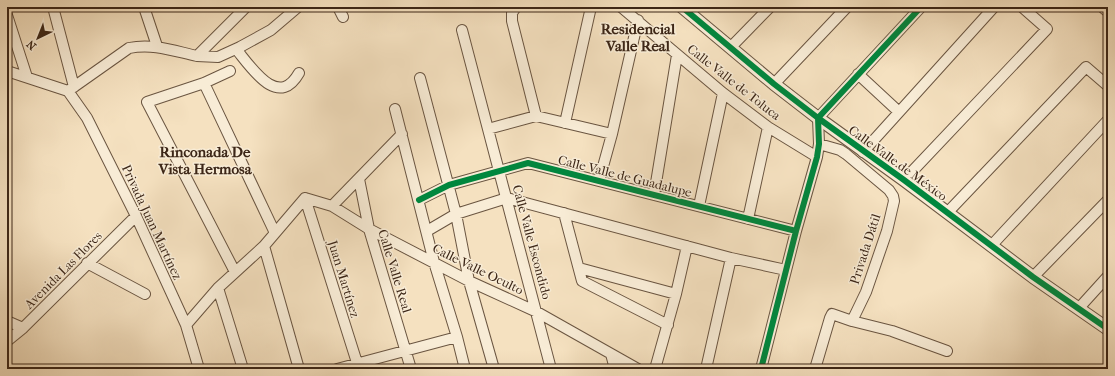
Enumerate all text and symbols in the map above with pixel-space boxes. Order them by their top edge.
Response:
north arrow [18,18,58,58]
district label: Residencial Valle Real [601,20,676,55]
text: N [24,37,39,53]
street label: Calle Valle de Toluca [684,41,784,124]
street label: Calle Valle de México [846,122,951,204]
district label: Rinconada De Vista Hermosa [157,143,253,178]
street label: Calle Valle de Guadalupe [557,152,694,200]
street label: Privada Juan Martínez [119,162,185,282]
street label: Calle Valle Escondido [509,183,555,301]
street label: Privada Dátil [847,211,884,286]
street label: Avenida Las Flores [20,228,105,313]
street label: Calle Valle Real [375,228,415,315]
street label: Juan Martínez [325,238,363,320]
street label: Calle Valle Oculto [430,241,526,298]

